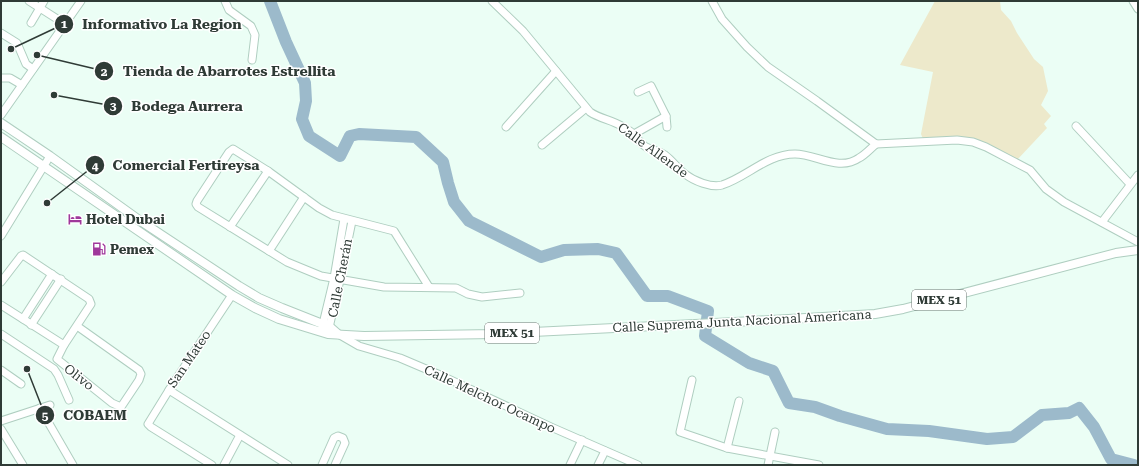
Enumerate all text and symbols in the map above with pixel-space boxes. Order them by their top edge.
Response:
callout: Informativo La Region [54,11,249,37]
text: Informativo La Region [82,16,242,32]
text: 1 [61,17,68,31]
callout: Tienda de Abarrotes Estrellita [94,58,343,84]
text: Tienda de Abarrotes Estrellita [123,63,336,79]
text: 2 [101,65,108,79]
callout: Bodega Aurrera [103,93,251,119]
text: Bodega Aurrera [131,98,243,114]
text: 3 [110,99,117,113]
street label: Calle Allende [615,119,691,181]
callout: Comercial Fertireysa [85,152,268,178]
text: Comercial Fertireysa [112,157,260,173]
text: 4 [92,159,99,173]
hotel icon: Hotel Dubai [67,211,83,227]
place label: Hotel Dubai [86,212,166,227]
street label: Calle Cherán [325,237,355,319]
fuel station icon: Pemex [91,241,107,257]
place label: Pemex [110,242,154,257]
road number: MEX 51 [912,290,966,310]
street label: Calle Suprema Junta Nacional Americana [612,307,872,335]
road number: MEX 51 [485,323,539,343]
street label: San Mateo [164,327,214,391]
street label: Olivo [61,361,97,393]
street label: Calle Melchor Ocampo [422,362,558,436]
callout: COBAEM [35,402,135,428]
text: COBAEM [63,407,127,423]
text: 5 [42,409,49,423]

